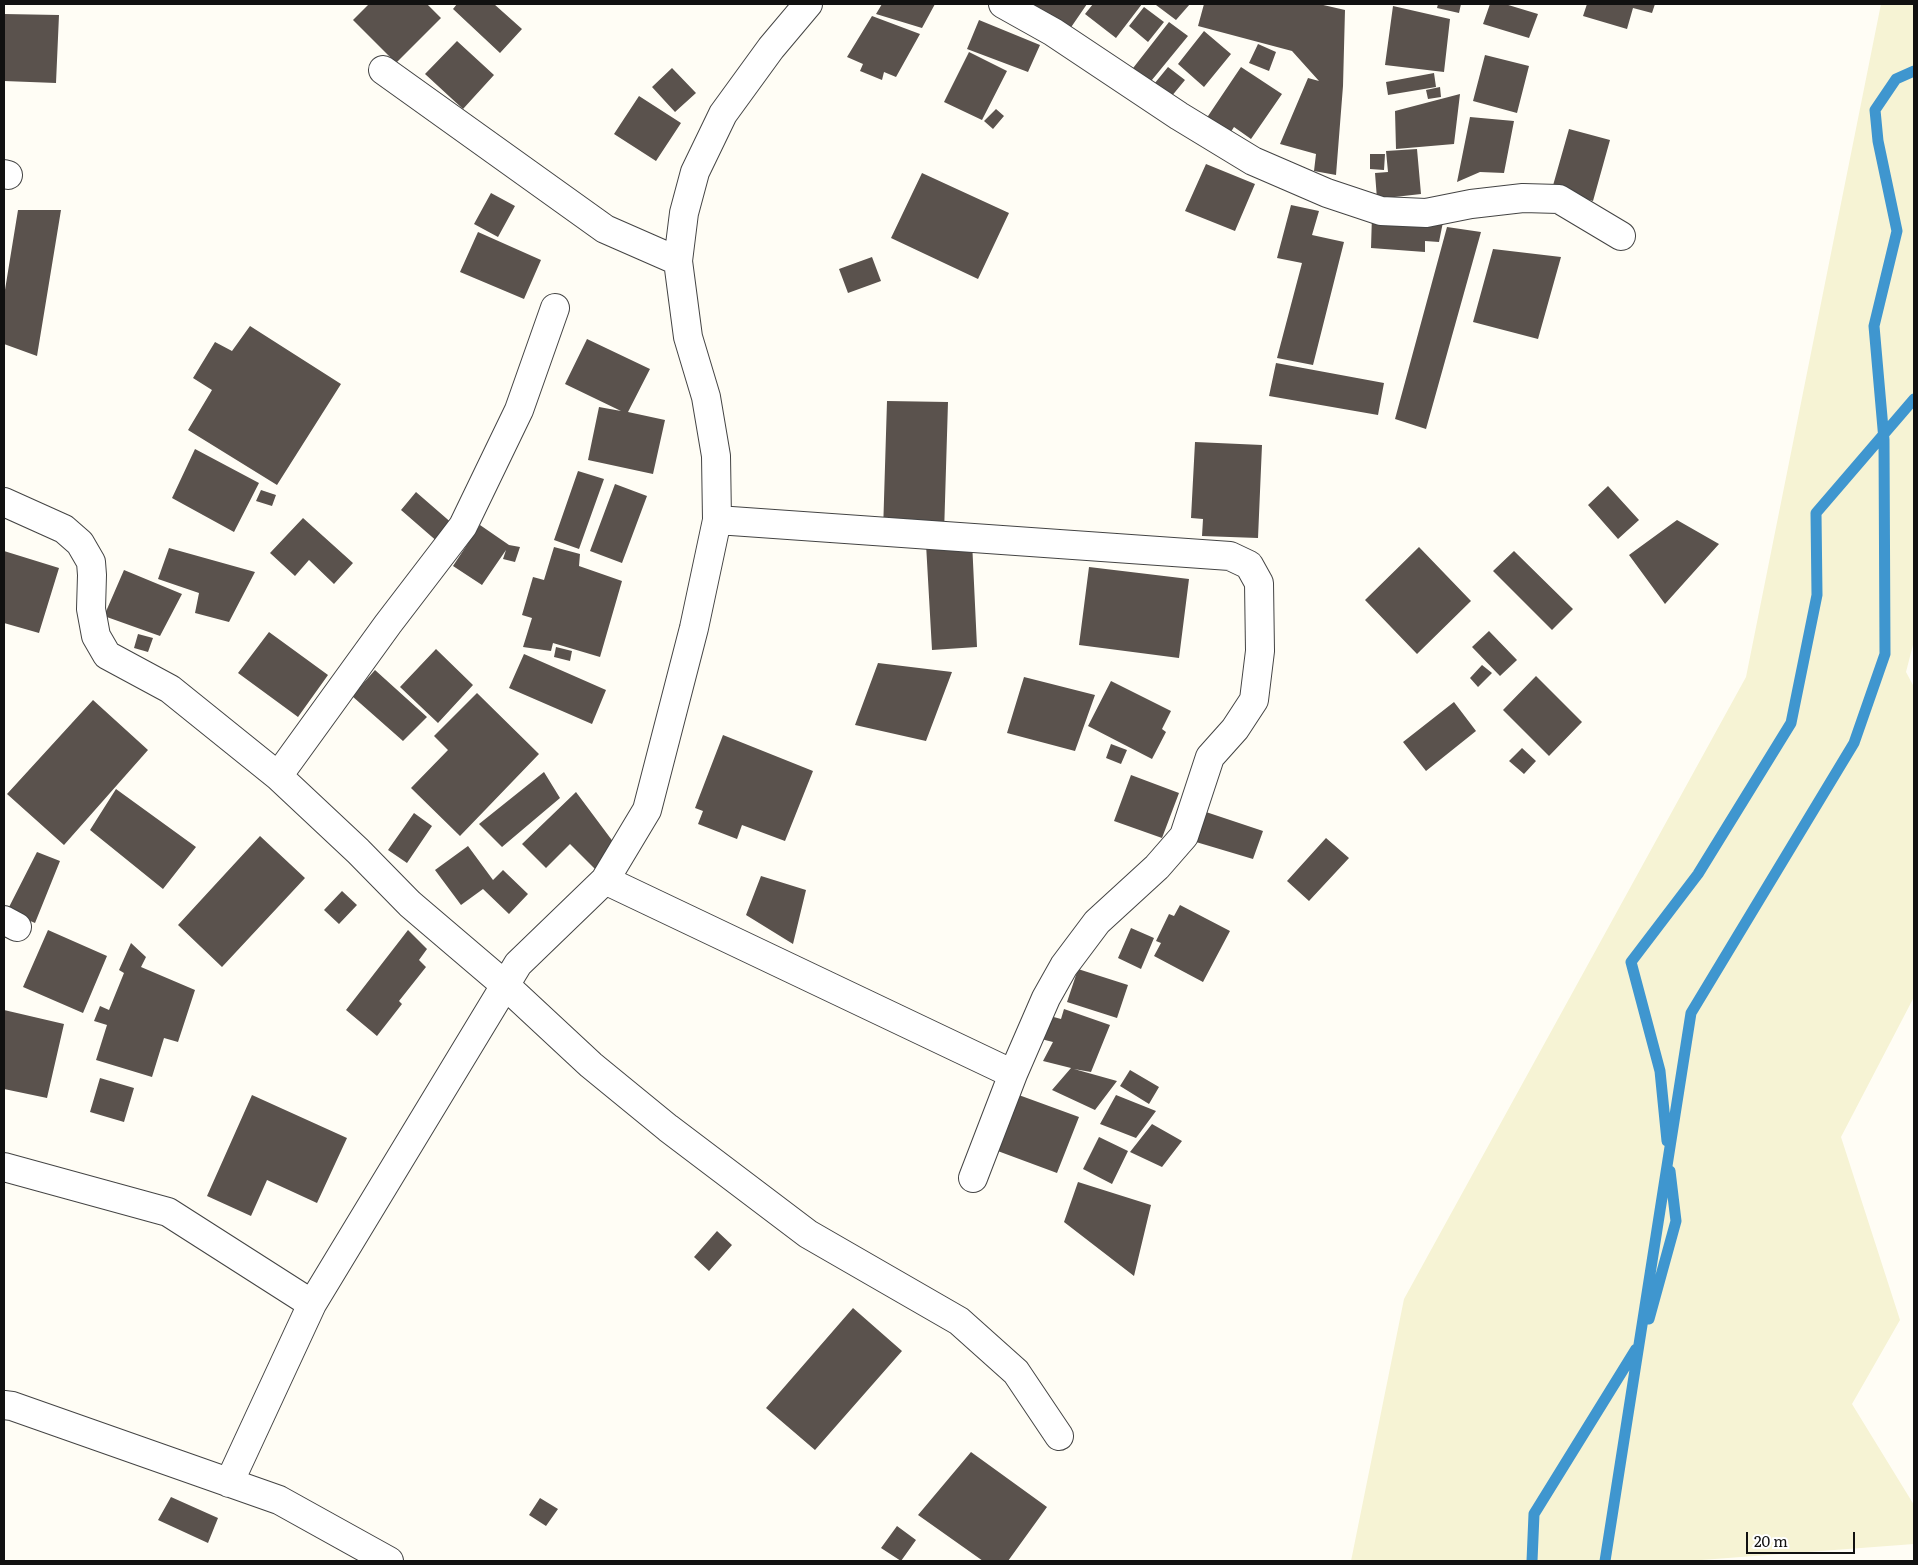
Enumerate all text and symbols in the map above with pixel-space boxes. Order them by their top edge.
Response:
scale bar [1748,1522,1857,1554]
text: 20 m [1754,1529,1788,1552]

